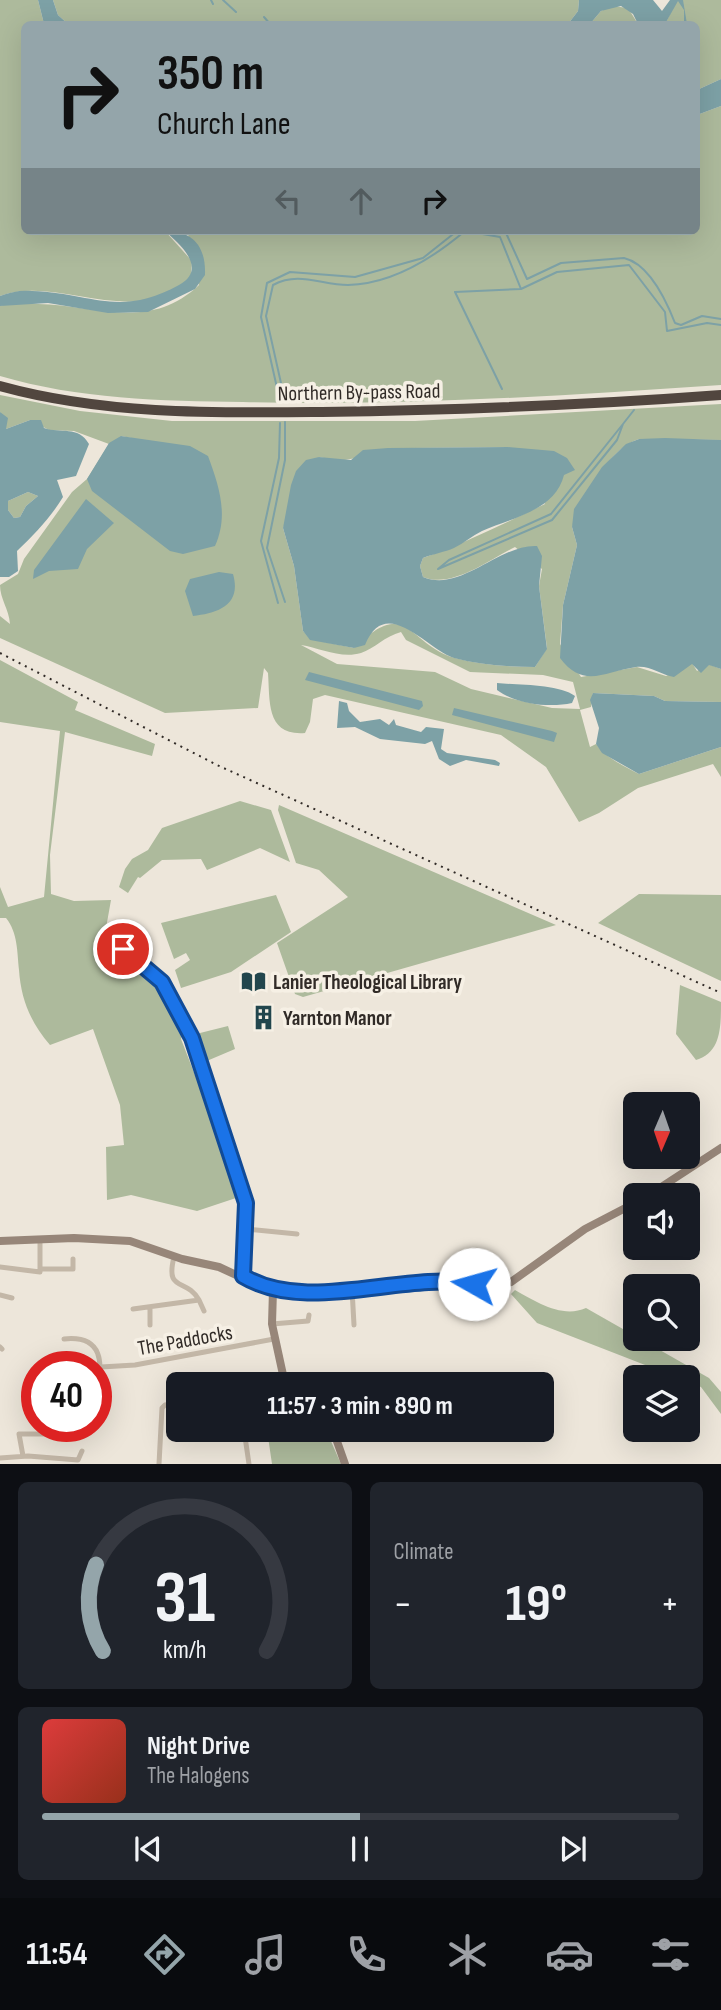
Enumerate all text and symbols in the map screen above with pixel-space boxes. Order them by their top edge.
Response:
text: 350 m [157,45,264,104]
icon: right [42,49,133,140]
text: Church Lane [157,105,291,144]
icon: left [269,182,307,220]
icon: ahead [342,182,380,220]
icon: right [415,182,453,220]
street label: Northern By-pass Road [278,379,441,406]
pin [93,919,153,979]
icon: arrive [104,930,142,968]
library icon: Lanier Theological Library [239,968,267,996]
place label: Lanier Theological Library [273,970,462,995]
building icon: Yarnton Manor [249,1004,277,1032]
place label: Yarnton Manor [283,1006,392,1031]
north arrow [623,1092,700,1169]
map controls [623,1092,700,1442]
button: sound [623,1183,700,1260]
position arrow [437,1247,511,1321]
button: search [623,1274,700,1351]
street label: The Paddocks [136,1320,234,1361]
speed limit sign: 40 [21,1351,112,1442]
button: layers [623,1365,700,1442]
text: 11:57 · 3 min · 890 m [267,1391,453,1422]
text: Climate [394,1538,453,1566]
text: 31 [154,1556,215,1644]
text: 19° [506,1573,567,1636]
text: − [394,1582,412,1627]
text: + [660,1582,679,1627]
text: km/h [163,1635,206,1666]
text: Night Drive [147,1731,250,1762]
text: The Halogens [147,1762,250,1790]
icon: previous [129,1830,167,1868]
icon: pause [341,1830,379,1868]
icon: next [554,1830,592,1868]
icon: directions [140,1930,189,1979]
icon: music [241,1930,290,1979]
icon: phone [342,1930,391,1979]
icon: climate [443,1930,492,1979]
icon: car [545,1930,594,1979]
icon: filters [646,1930,695,1979]
text: 11:54 [26,1935,87,1974]

